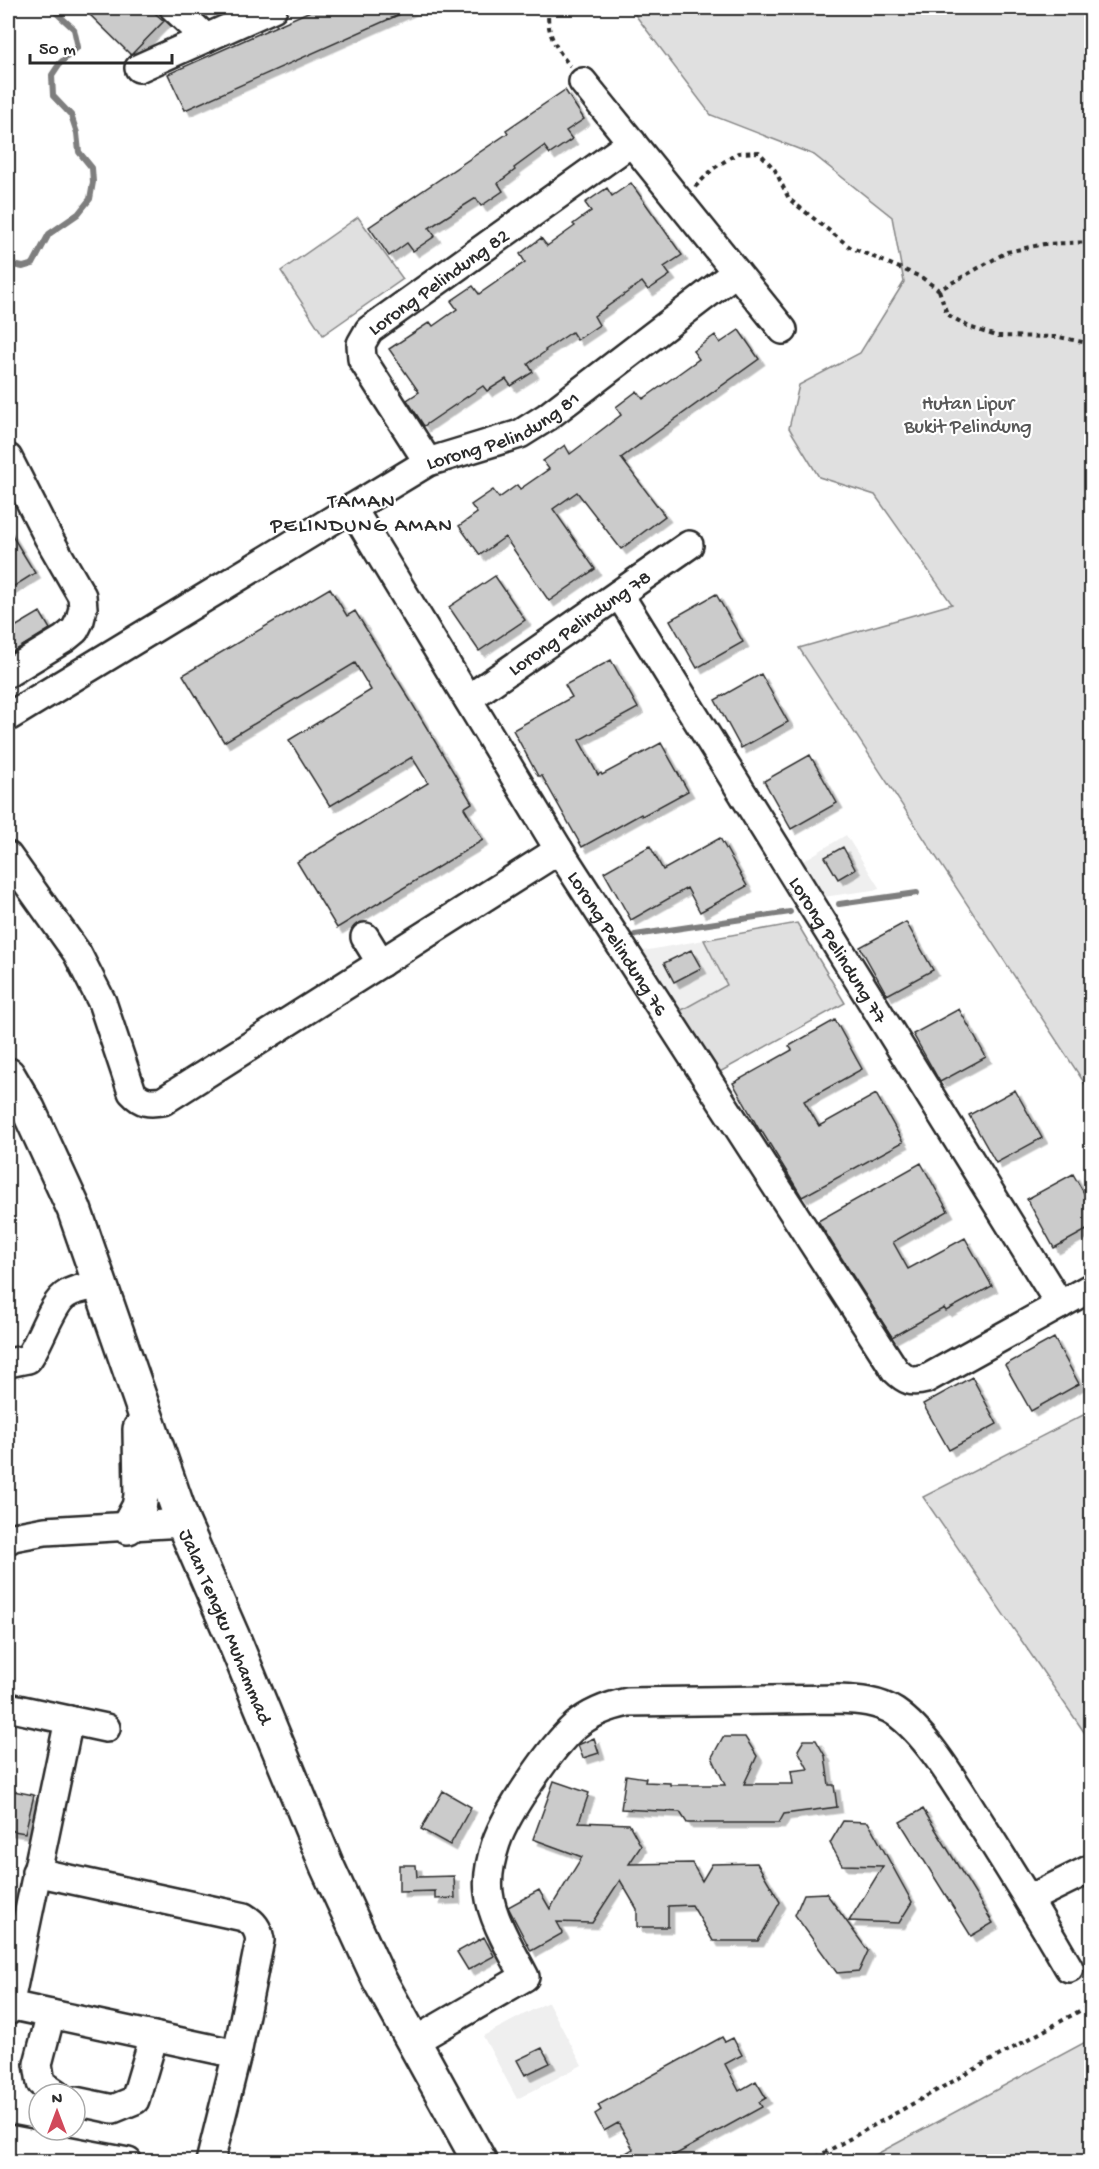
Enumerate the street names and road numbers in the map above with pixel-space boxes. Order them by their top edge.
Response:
street label: Lorong Pelindung 82 [365,225,515,342]
street label: Lorong Pelindung 81 [424,388,585,477]
street label: Lorong Pelindung 78 [505,567,657,682]
street label: Lorong Pelindung 76 [561,868,672,1022]
street label: Lorong Pelindung 77 [782,874,891,1029]
street label: Jalan Tengku Muhammad [172,1526,276,1730]

